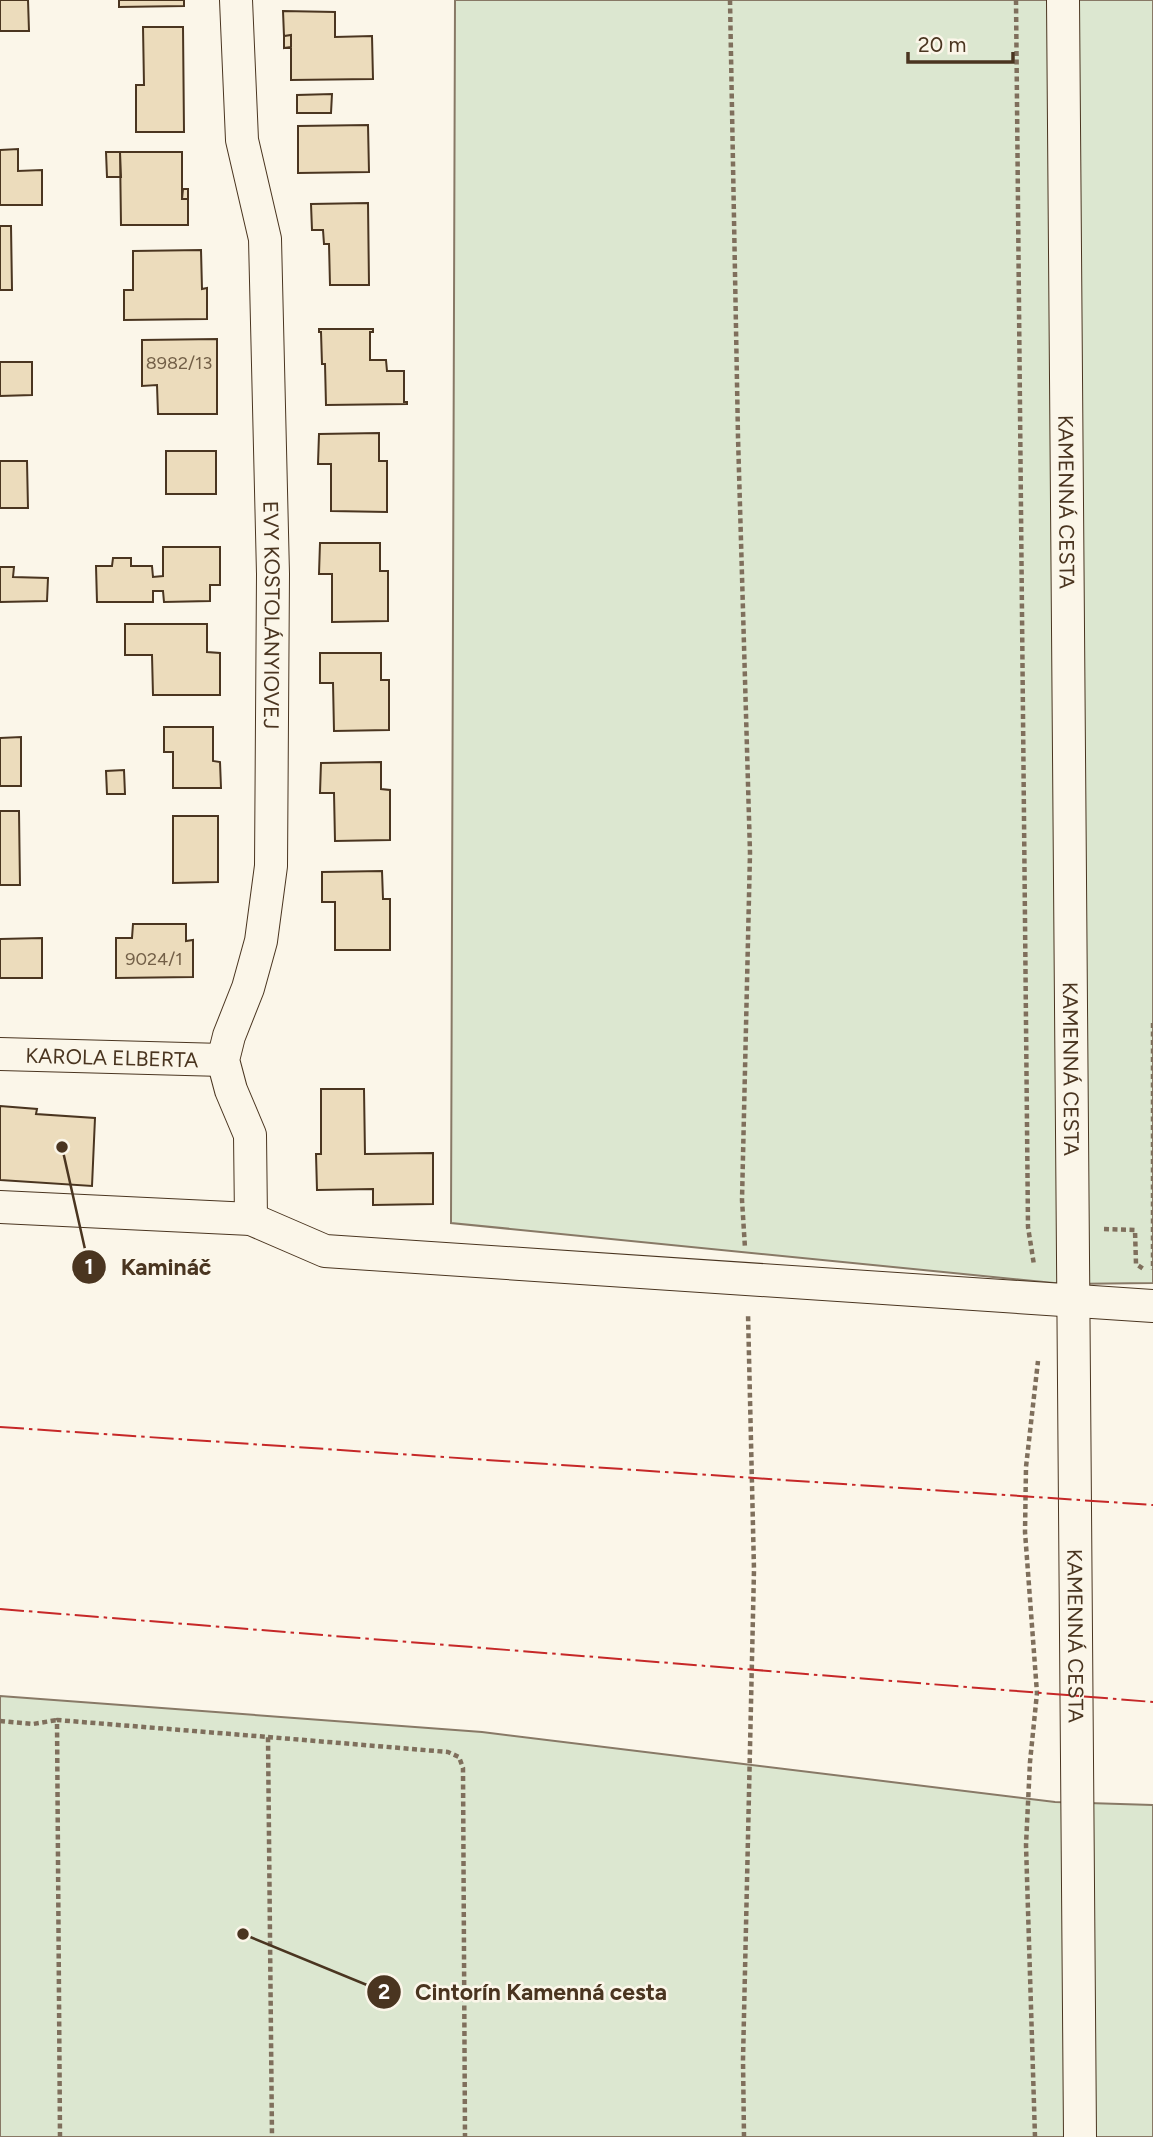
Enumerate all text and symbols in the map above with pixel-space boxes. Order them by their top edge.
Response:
scale bar [908,21,1013,65]
text: 20 m [918,32,966,57]
house number: 8982/13 [146,352,212,374]
street label: KAMENNÁ CESTA [1054,415,1080,589]
street label: EVY KOSTOLÁNYIOVEJ [259,501,286,729]
house number: 9024/1 [125,948,183,970]
street label: KAMENNÁ CESTA [1058,982,1085,1156]
street label: KAROLA ELBERTA [25,1042,199,1072]
callout: Kamináč [72,1245,225,1289]
text: Kamináč [121,1253,212,1281]
text: 1 [85,1254,93,1279]
street label: KAMENNÁ CESTA [1063,1549,1089,1723]
callout: Cintorín Kamenná cesta [366,1970,682,2014]
text: Cintorín Kamenná cesta [415,1978,667,2006]
text: 2 [378,1979,390,2004]

